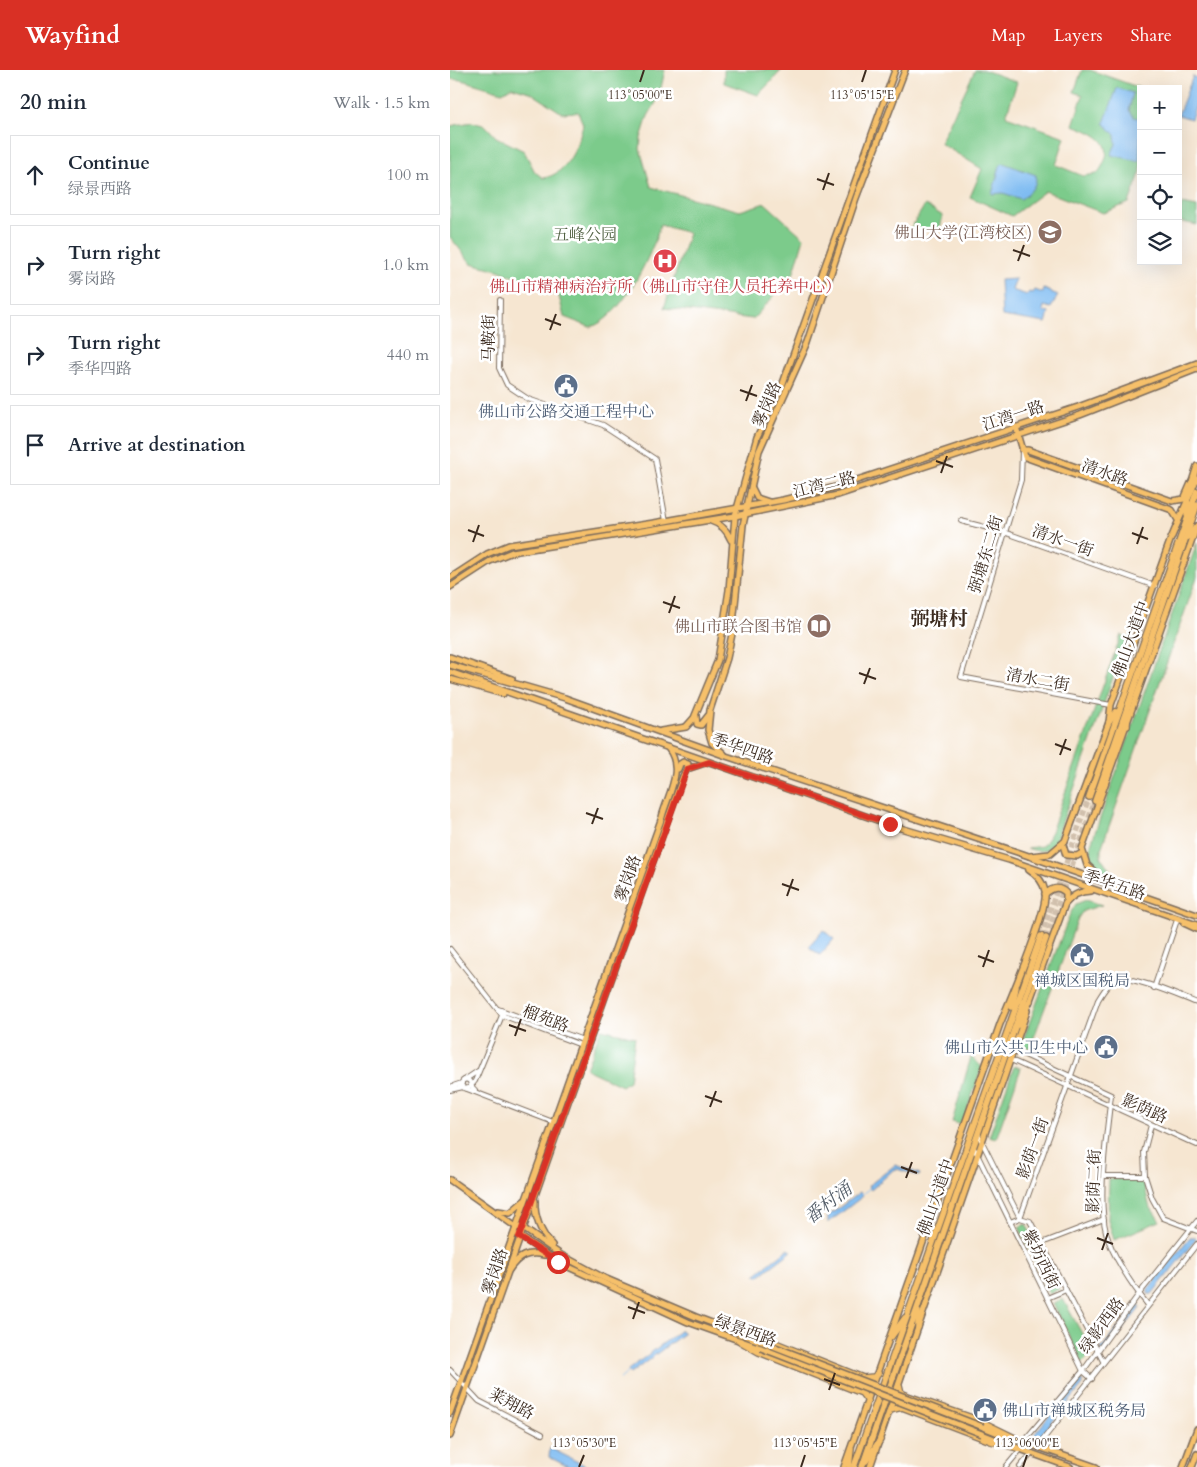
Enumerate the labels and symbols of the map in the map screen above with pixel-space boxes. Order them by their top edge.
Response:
text: 113°05'00"E [608,87,672,103]
text: 113°05'15"E [830,87,894,103]
school or university icon: 佛山大学(江湾校区) [1037,219,1063,245]
place label: 佛山大学(江湾校区) [894,222,1032,244]
park label: 五峰公园 [553,224,617,246]
hospital icon: 佛山市精神病治疗所（佛山市守住人员托养中心） [652,248,678,274]
place label: 佛山市精神病治疗所（佛山市守住人员托养中心） [489,276,841,298]
street label: 马鞍街 [478,314,500,362]
public building icon: 佛山市公路交通工程中心 [553,373,579,399]
street label: 雾岗路 [747,378,787,431]
street label: 江湾一路 [979,396,1047,436]
place label: 佛山市公路交通工程中心 [478,401,654,423]
street label: 清水路 [1078,454,1131,491]
street label: 江湾二路 [791,467,858,503]
street label: 弼塘东二街 [964,513,1008,596]
street label: 清水一街 [1029,520,1096,562]
street label: 佛山大道中 [1107,598,1155,681]
district label: 弼塘村 [910,606,968,632]
library icon: 佛山市联合图书馆 [806,613,832,639]
place label: 佛山市联合图书馆 [674,616,802,638]
street label: 清水二街 [1004,664,1071,696]
street label: 季华四路 [709,728,777,770]
route end [879,813,902,836]
street label: 雾岗路 [609,852,646,905]
street label: 季华五路 [1081,865,1149,905]
public building icon: 禅城区国税局 [1069,942,1095,968]
place label: 禅城区国税局 [1034,970,1130,992]
street label: 榴苑路 [519,1000,572,1038]
public building icon: 佛山市公共卫生中心 [1093,1034,1119,1060]
place label: 佛山市公共卫生中心 [944,1037,1088,1059]
street label: 影荫路 [1118,1089,1171,1129]
street label: 影荫一街 [1012,1115,1054,1182]
street label: 影荫二街 [1082,1149,1106,1213]
street label: 佛山大道中 [913,1156,959,1239]
water label: 番村涌 [799,1176,859,1230]
street label: 紫坊西街 [1017,1226,1065,1293]
street label: 雾岗路 [477,1245,513,1298]
route start [547,1251,570,1274]
street label: 绿影西路 [1074,1293,1130,1358]
street label: 绿景西路 [712,1310,779,1352]
street label: 莱翔路 [485,1383,538,1425]
public building icon: 佛山市禅城区税务局 [972,1397,998,1423]
place label: 佛山市禅城区税务局 [1002,1400,1146,1422]
text: 113°05'30"E [552,1435,616,1451]
text: 113°05'45"E [773,1435,837,1451]
text: 113°06'00"E [995,1435,1059,1451]

